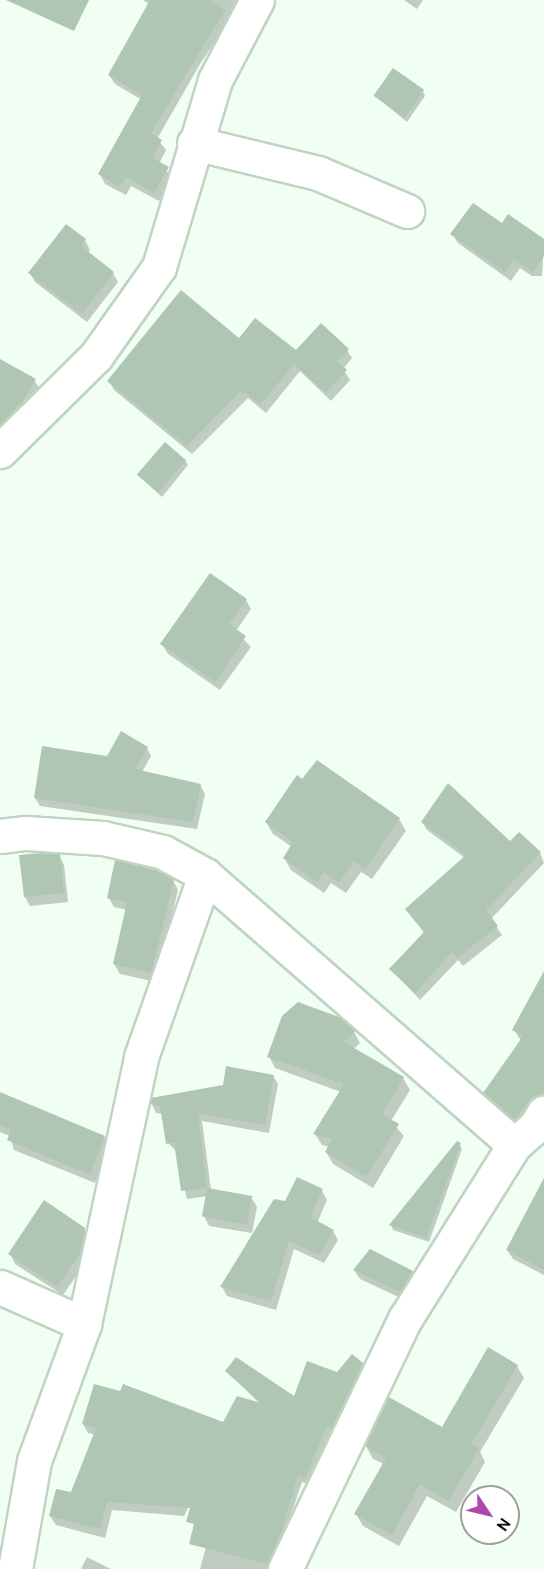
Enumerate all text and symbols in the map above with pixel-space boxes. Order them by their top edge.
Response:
north arrow [460,1485,520,1545]
text: N [492,1514,515,1535]

